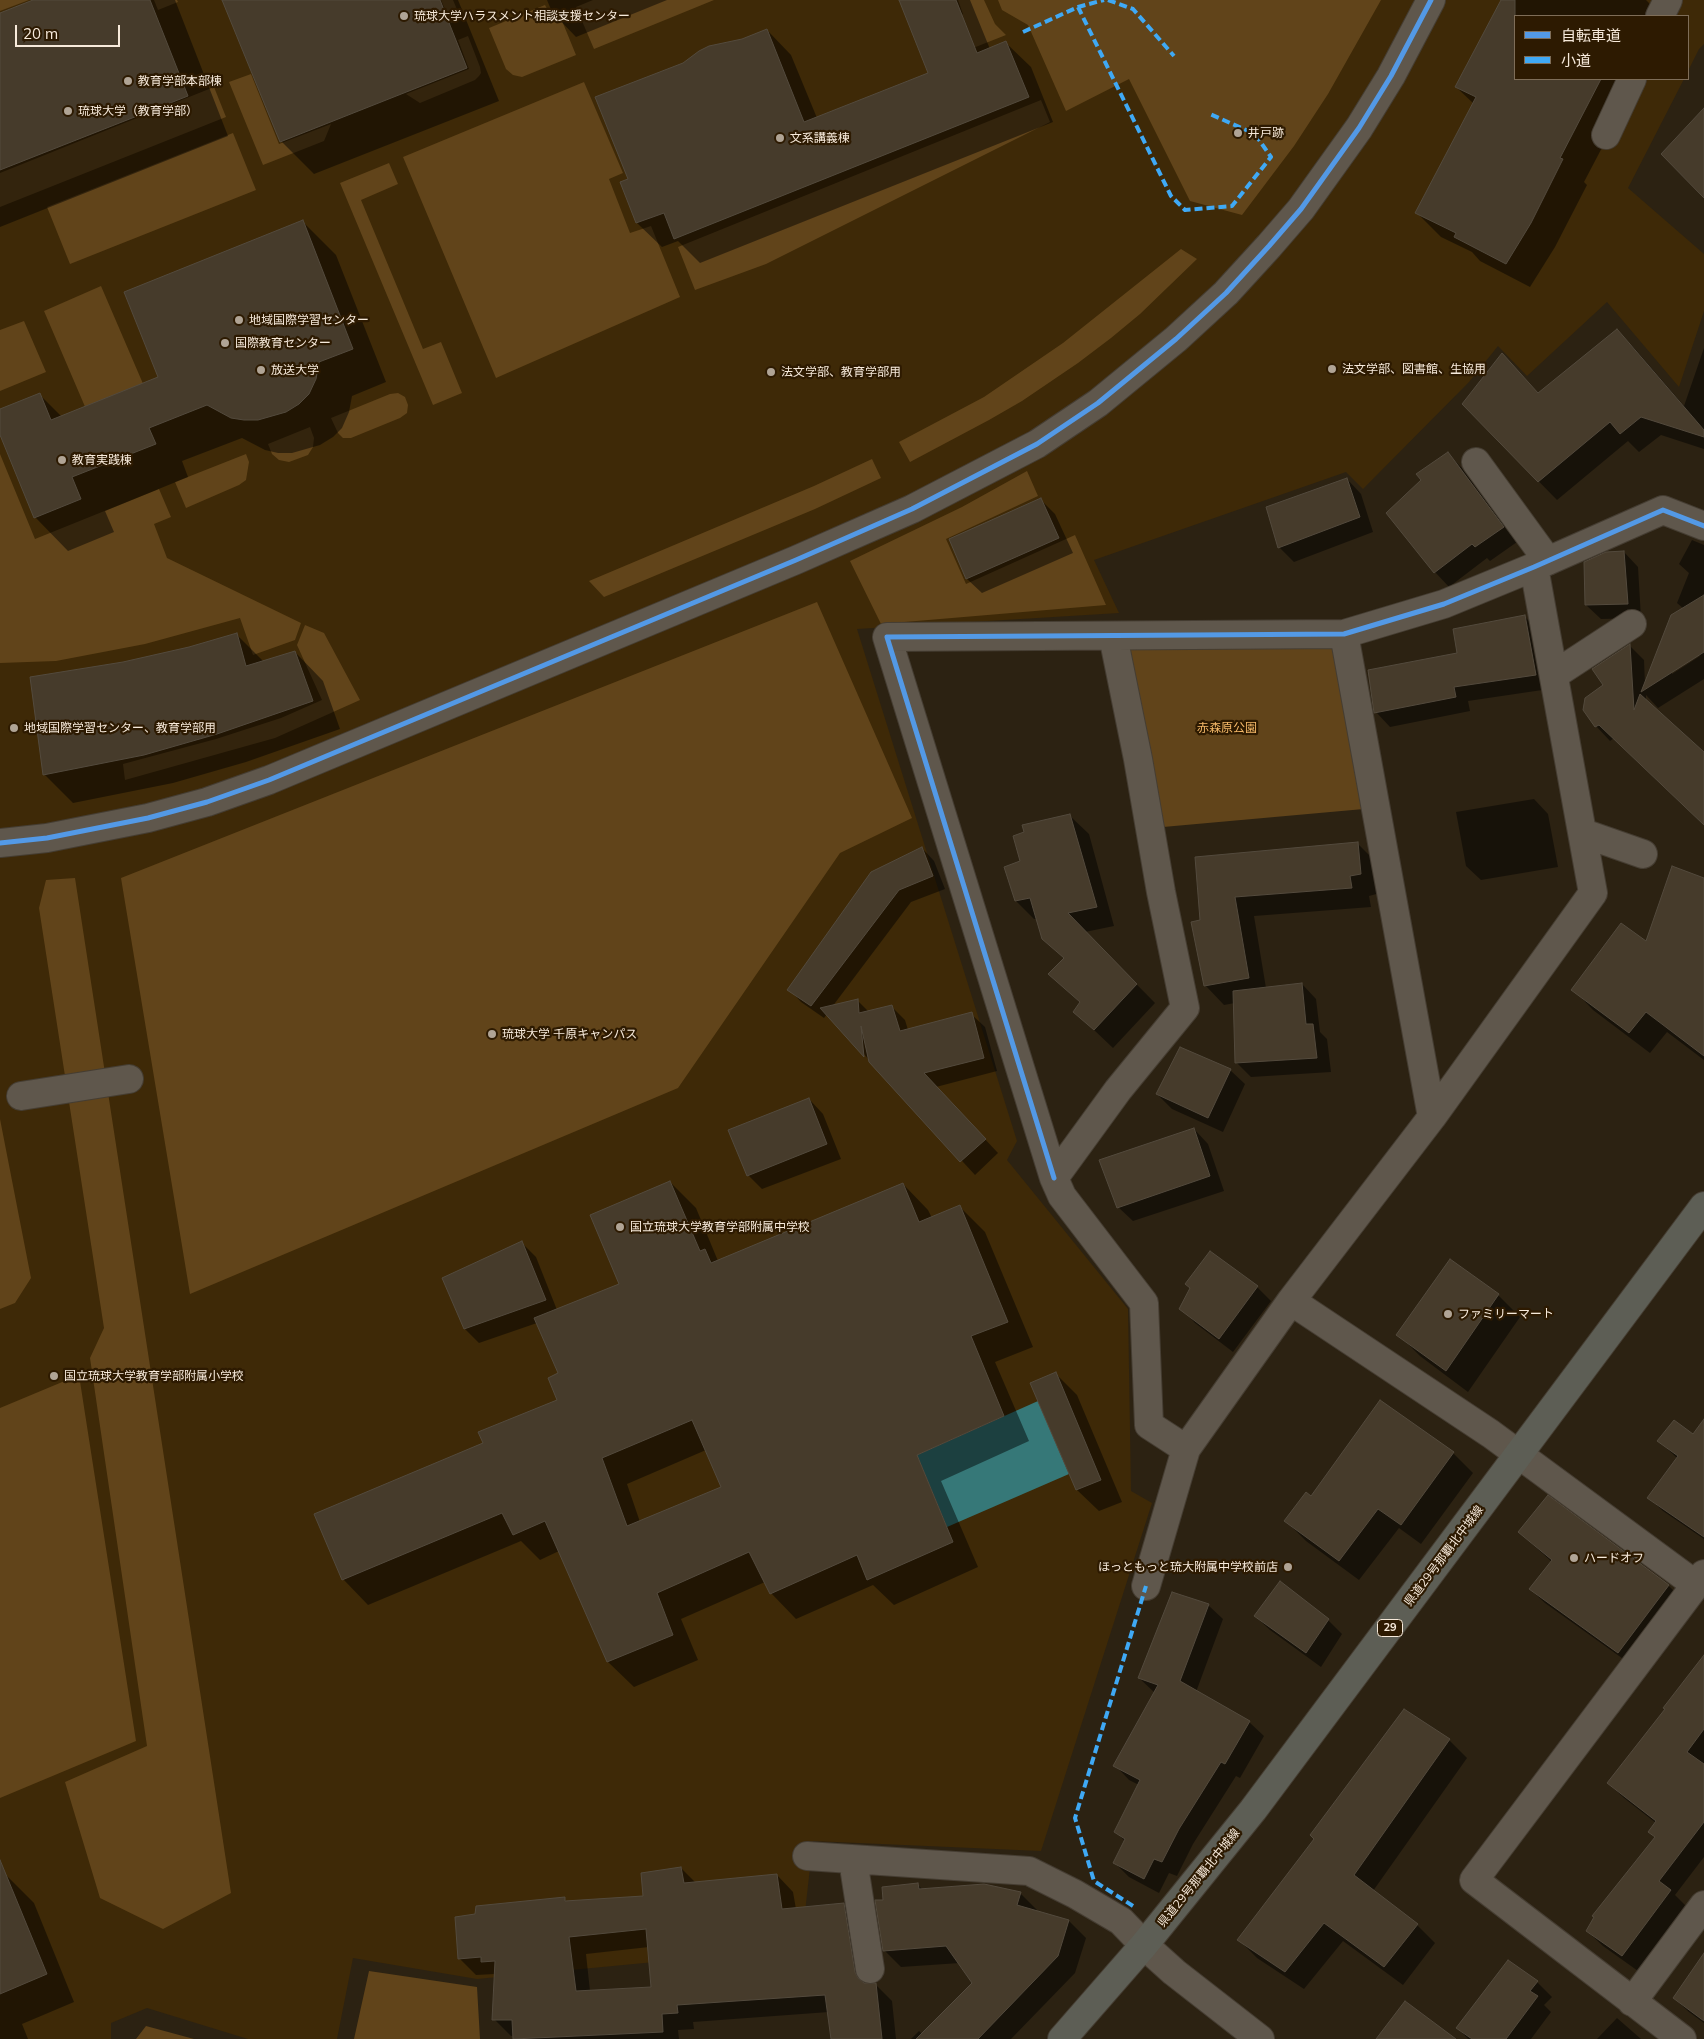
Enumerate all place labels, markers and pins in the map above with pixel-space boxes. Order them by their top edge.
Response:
place label: 琉球大学ハラスメント相談支援センター [414,9,630,23]
marker: 琉球大学ハラスメント相談支援センター [398,10,410,22]
place label: 教育学部本部棟 [138,74,222,88]
marker: 教育学部本部棟 [122,75,134,87]
place label: 琉球大学（教育学部） [78,104,198,118]
marker: 琉球大学（教育学部） [62,105,74,117]
place label: 井戸跡 [1248,126,1284,140]
marker: 井戸跡 [1232,127,1244,139]
place label: 文系講義棟 [790,131,850,145]
marker: 文系講義棟 [774,132,786,144]
place label: 地域国際学習センター [249,313,369,327]
marker: 地域国際学習センター [233,314,245,326]
place label: 国際教育センター [235,336,331,350]
marker: 国際教育センター [219,337,231,349]
place label: 法文学部、図書館、生協用 [1342,362,1486,376]
place label: 放送大学 [271,363,319,377]
marker: 法文学部、図書館、生協用 [1326,363,1338,375]
marker: 放送大学 [255,364,267,376]
place label: 法文学部、教育学部用 [781,365,901,379]
marker: 法文学部、教育学部用 [765,366,777,378]
place label: 教育実践棟 [72,453,132,467]
marker: 教育実践棟 [56,454,68,466]
place label: 地域国際学習センター、教育学部用 [24,721,216,735]
marker: 地域国際学習センター、教育学部用 [8,722,20,734]
place label: 琉球大学 千原キャンパス [502,1027,637,1041]
marker: 琉球大学 千原キャンパス [486,1028,498,1040]
place label: 国立琉球大学教育学部附属中学校 [630,1220,810,1234]
marker: 国立琉球大学教育学部附属中学校 [614,1221,626,1233]
place label: ファミリーマート [1458,1307,1554,1321]
marker: ファミリーマート [1442,1308,1454,1320]
place label: 国立琉球大学教育学部附属小学校 [64,1369,244,1383]
marker: 国立琉球大学教育学部附属小学校 [48,1370,60,1382]
place label: ハードオフ [1584,1551,1644,1565]
marker: ハードオフ [1568,1552,1580,1564]
place label: ほっともっと琉大附属中学校前店 [1098,1560,1278,1574]
marker: ほっともっと琉大附属中学校前店 [1282,1561,1294,1573]

